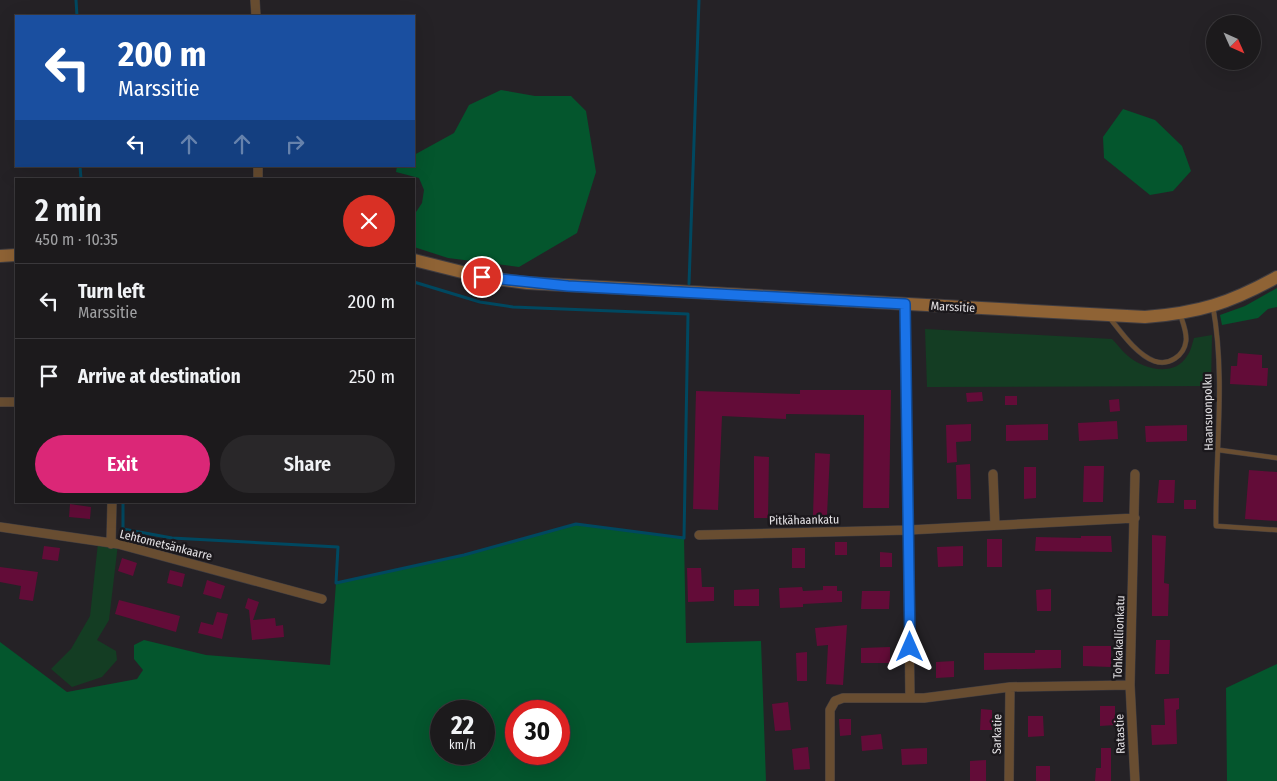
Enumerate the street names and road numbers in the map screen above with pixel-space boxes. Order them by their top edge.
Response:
street label: Marssitie [930,299,976,315]
street label: Haansuonpolku [1200,373,1216,451]
street label: Pitkähaankatu [769,512,839,528]
street label: Lehtometsänkaarre [118,527,214,563]
street label: Tohkakallionkatu [1111,595,1127,679]
street label: Sarkatie [990,714,1004,754]
street label: Ratastie [1112,714,1128,754]

